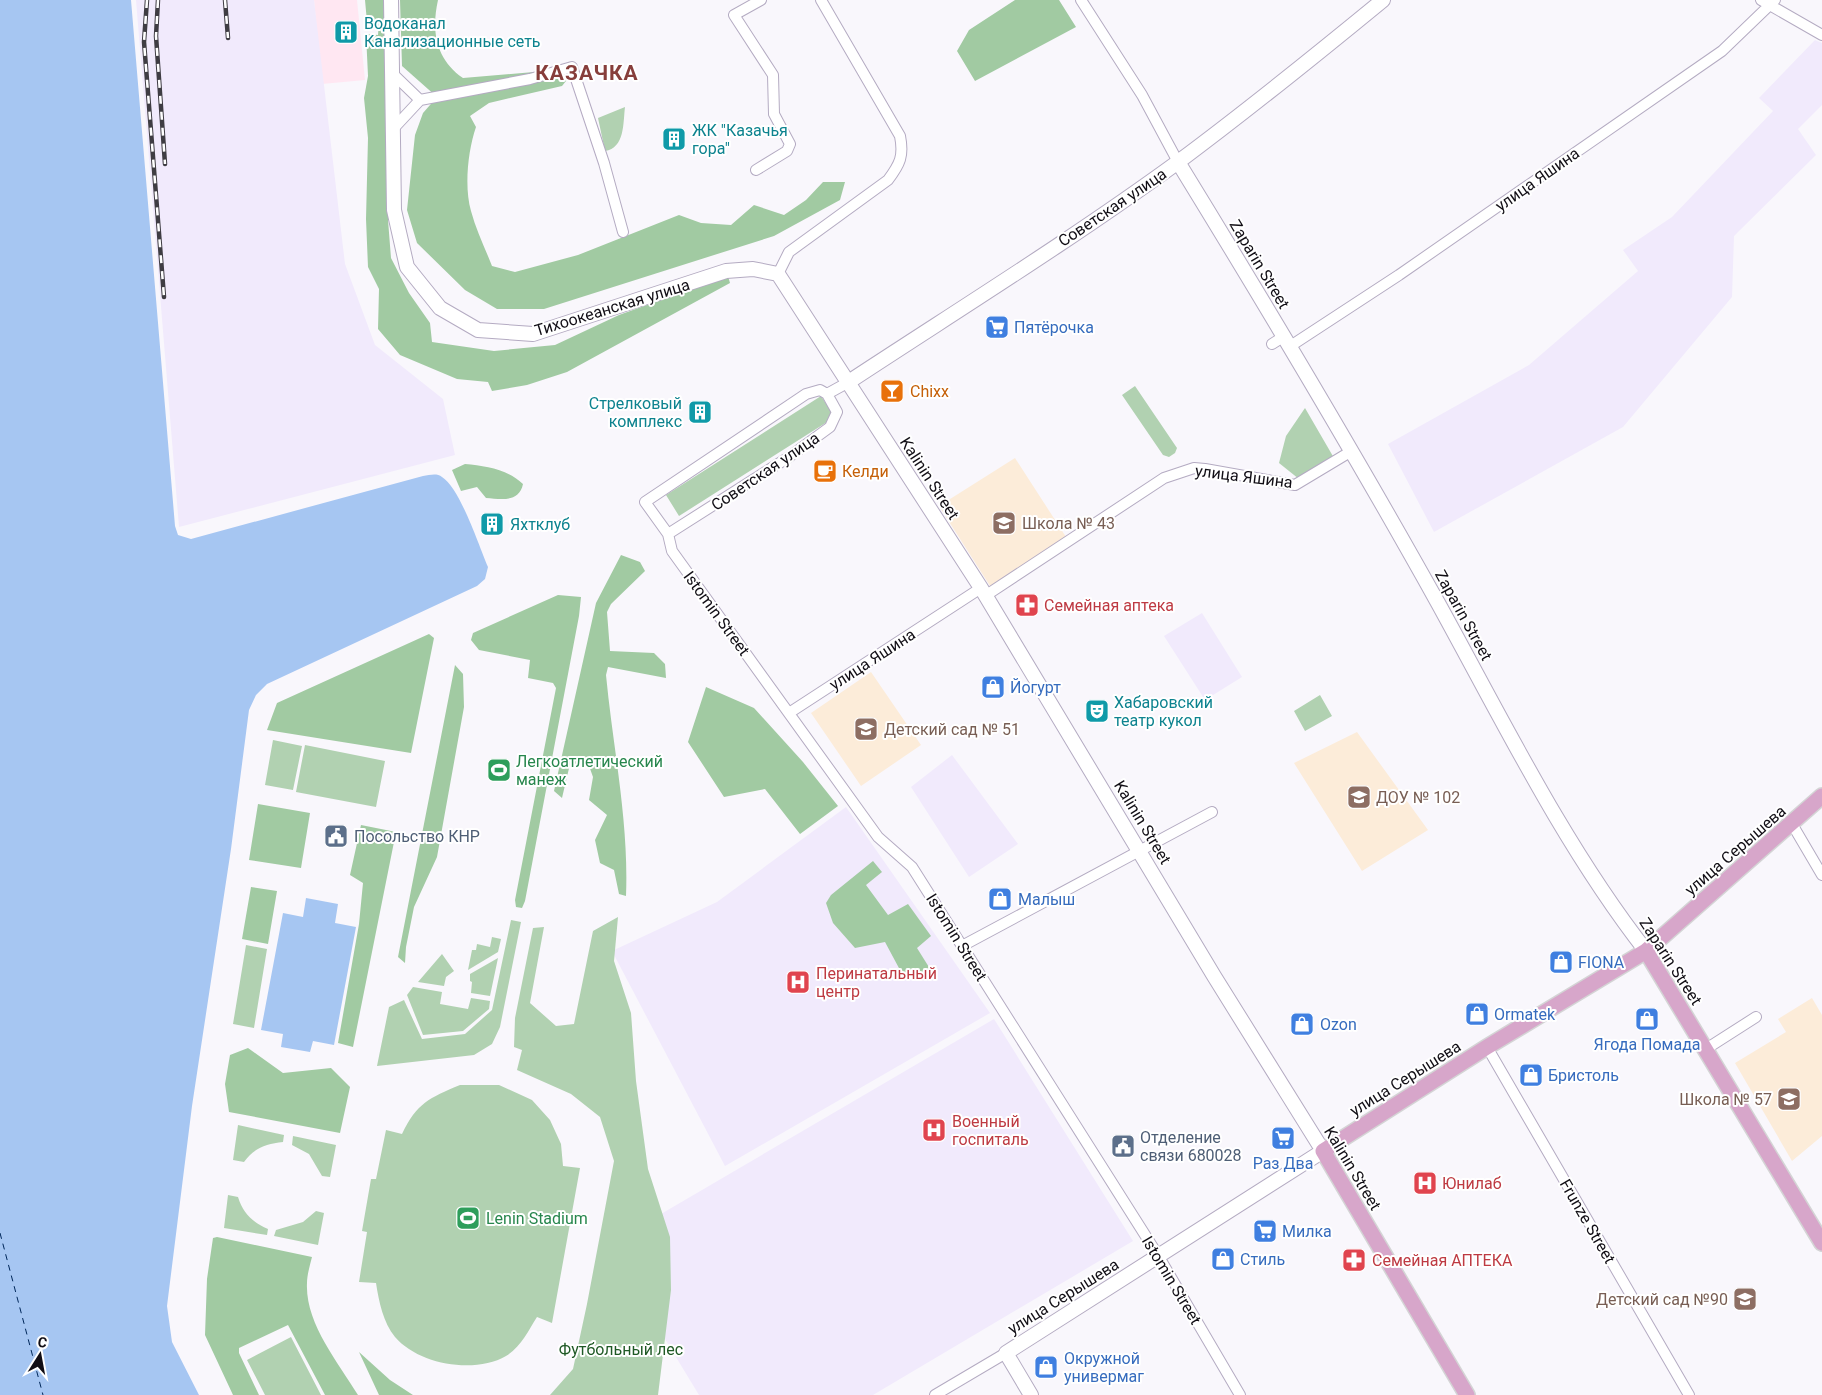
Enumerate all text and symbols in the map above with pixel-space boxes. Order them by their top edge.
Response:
place label: Водоканал Канализационные сеть [364,14,541,51]
building icon: Водоканал Канализационные сеть [333,19,359,45]
district label: КАЗАЧКА [535,61,639,85]
place label: ЖК "Казачья гора" [692,121,788,158]
building icon: ЖК "Казачья гора" [661,126,687,152]
street label: улица Яшина [1492,143,1583,215]
street label: Советская улица [1055,164,1170,251]
street label: Zaparin Street [1226,216,1294,312]
street label: Тихоокеанская улица [532,275,692,340]
supermarket icon: Пятёрочка [984,314,1010,340]
place label: Пятёрочка [1014,318,1094,337]
bar icon: Chixx [879,378,905,404]
place label: Chixx [910,382,949,401]
place label: Стрелковый комплекс [589,394,682,431]
building icon: Стрелковый комплекс [687,399,713,425]
street label: Советская улица [708,428,823,515]
street label: Kalinin Street [896,434,963,523]
cafe icon: Келди [812,458,838,484]
street label: улица Яшина [1194,461,1294,492]
place label: Келди [842,462,889,481]
school or university icon: Школа № 43 [991,510,1017,536]
building icon: Яхтклуб [479,511,505,537]
place label: Школа № 43 [1022,514,1115,533]
place label: Яхтклуб [510,515,570,534]
street label: Istomin Street [680,567,754,659]
street label: Zaparin Street [1431,567,1496,664]
pharmacy icon: Семейная аптека [1014,592,1040,618]
place label: Семейная аптека [1044,596,1174,615]
street label: улица Яшина [826,625,919,694]
shop icon: Йогурт [980,674,1006,700]
place label: Йогурт [1010,678,1061,697]
place label: Хабаровский театр кукол [1114,693,1213,730]
theatre icon: Хабаровский театр кукол [1084,698,1110,724]
school or university icon: Детский сад № 51 [853,716,879,742]
place label: Детский сад № 51 [884,720,1020,739]
place label: Легкоатлетический манеж [516,752,663,789]
sports icon: Легкоатлетический манеж [486,757,512,783]
street label: Kalinin Street [1110,777,1175,868]
school or university icon: ДОУ № 102 [1346,784,1372,810]
place label: ДОУ № 102 [1376,788,1460,807]
street label: улица Серышева [1681,801,1790,899]
public building icon: Посольство КНР [323,823,349,849]
place label: Посольство КНР [354,827,480,846]
shop icon: Малыш [987,886,1013,912]
street label: Istomin Street [922,890,991,985]
place label: Малыш [1018,890,1075,909]
street label: Zaparin Street [1635,914,1706,1009]
shop icon: FIONA [1548,949,1574,975]
place label: FIONA [1578,953,1625,972]
place label: Перинатальный центр [816,964,937,1001]
hospital icon: Перинатальный центр [785,969,811,995]
shop icon: Ormatek [1464,1001,1490,1027]
place label: Ormatek [1494,1005,1556,1024]
shop icon: Ягода Помада [1634,1006,1660,1032]
shop icon: Ozon [1289,1011,1315,1037]
place label: Ozon [1320,1015,1357,1034]
place label: Ягода Помада [1593,1035,1701,1054]
street label: улица Серышева [1346,1037,1464,1120]
shop icon: Бристоль [1518,1062,1544,1088]
place label: Бристоль [1548,1066,1619,1085]
school or university icon: Школа № 57 [1776,1086,1802,1112]
place label: Школа № 57 [1679,1090,1772,1109]
place label: Военный госпиталь [952,1112,1029,1149]
hospital icon: Военный госпиталь [921,1117,947,1143]
street label: Kalinin Street [1320,1123,1385,1214]
supermarket icon: Раз Два [1270,1125,1296,1151]
place label: Отделение связи 680028 [1140,1128,1242,1165]
public building icon: Отделение связи 680028 [1110,1133,1136,1159]
place label: Раз Два [1253,1154,1313,1173]
hospital icon: Юнилаб [1412,1170,1438,1196]
place label: Юнилаб [1442,1174,1502,1193]
street label: Frunze Street [1556,1176,1619,1267]
sports icon: Lenin Stadium [455,1205,481,1231]
place label: Lenin Stadium [486,1209,588,1228]
supermarket icon: Милка [1252,1218,1278,1244]
place label: Милка [1282,1222,1332,1241]
street label: Istomin Street [1138,1233,1205,1328]
shop icon: Стиль [1210,1246,1236,1272]
pharmacy icon: Семейная АПТЕКА [1341,1247,1367,1273]
place label: Стиль [1240,1250,1285,1269]
place label: Семейная АПТЕКА [1372,1251,1513,1270]
street label: улица Серышева [1004,1255,1122,1338]
school or university icon: Детский сад №90 [1732,1286,1758,1312]
place label: Детский сад №90 [1596,1290,1728,1309]
north arrow [15,1330,65,1380]
text: С [36,1334,49,1351]
park label: Футбольный лес [559,1340,683,1359]
place label: Окружной универмаг [1064,1349,1144,1386]
shop icon: Окружной универмаг [1033,1354,1059,1380]

